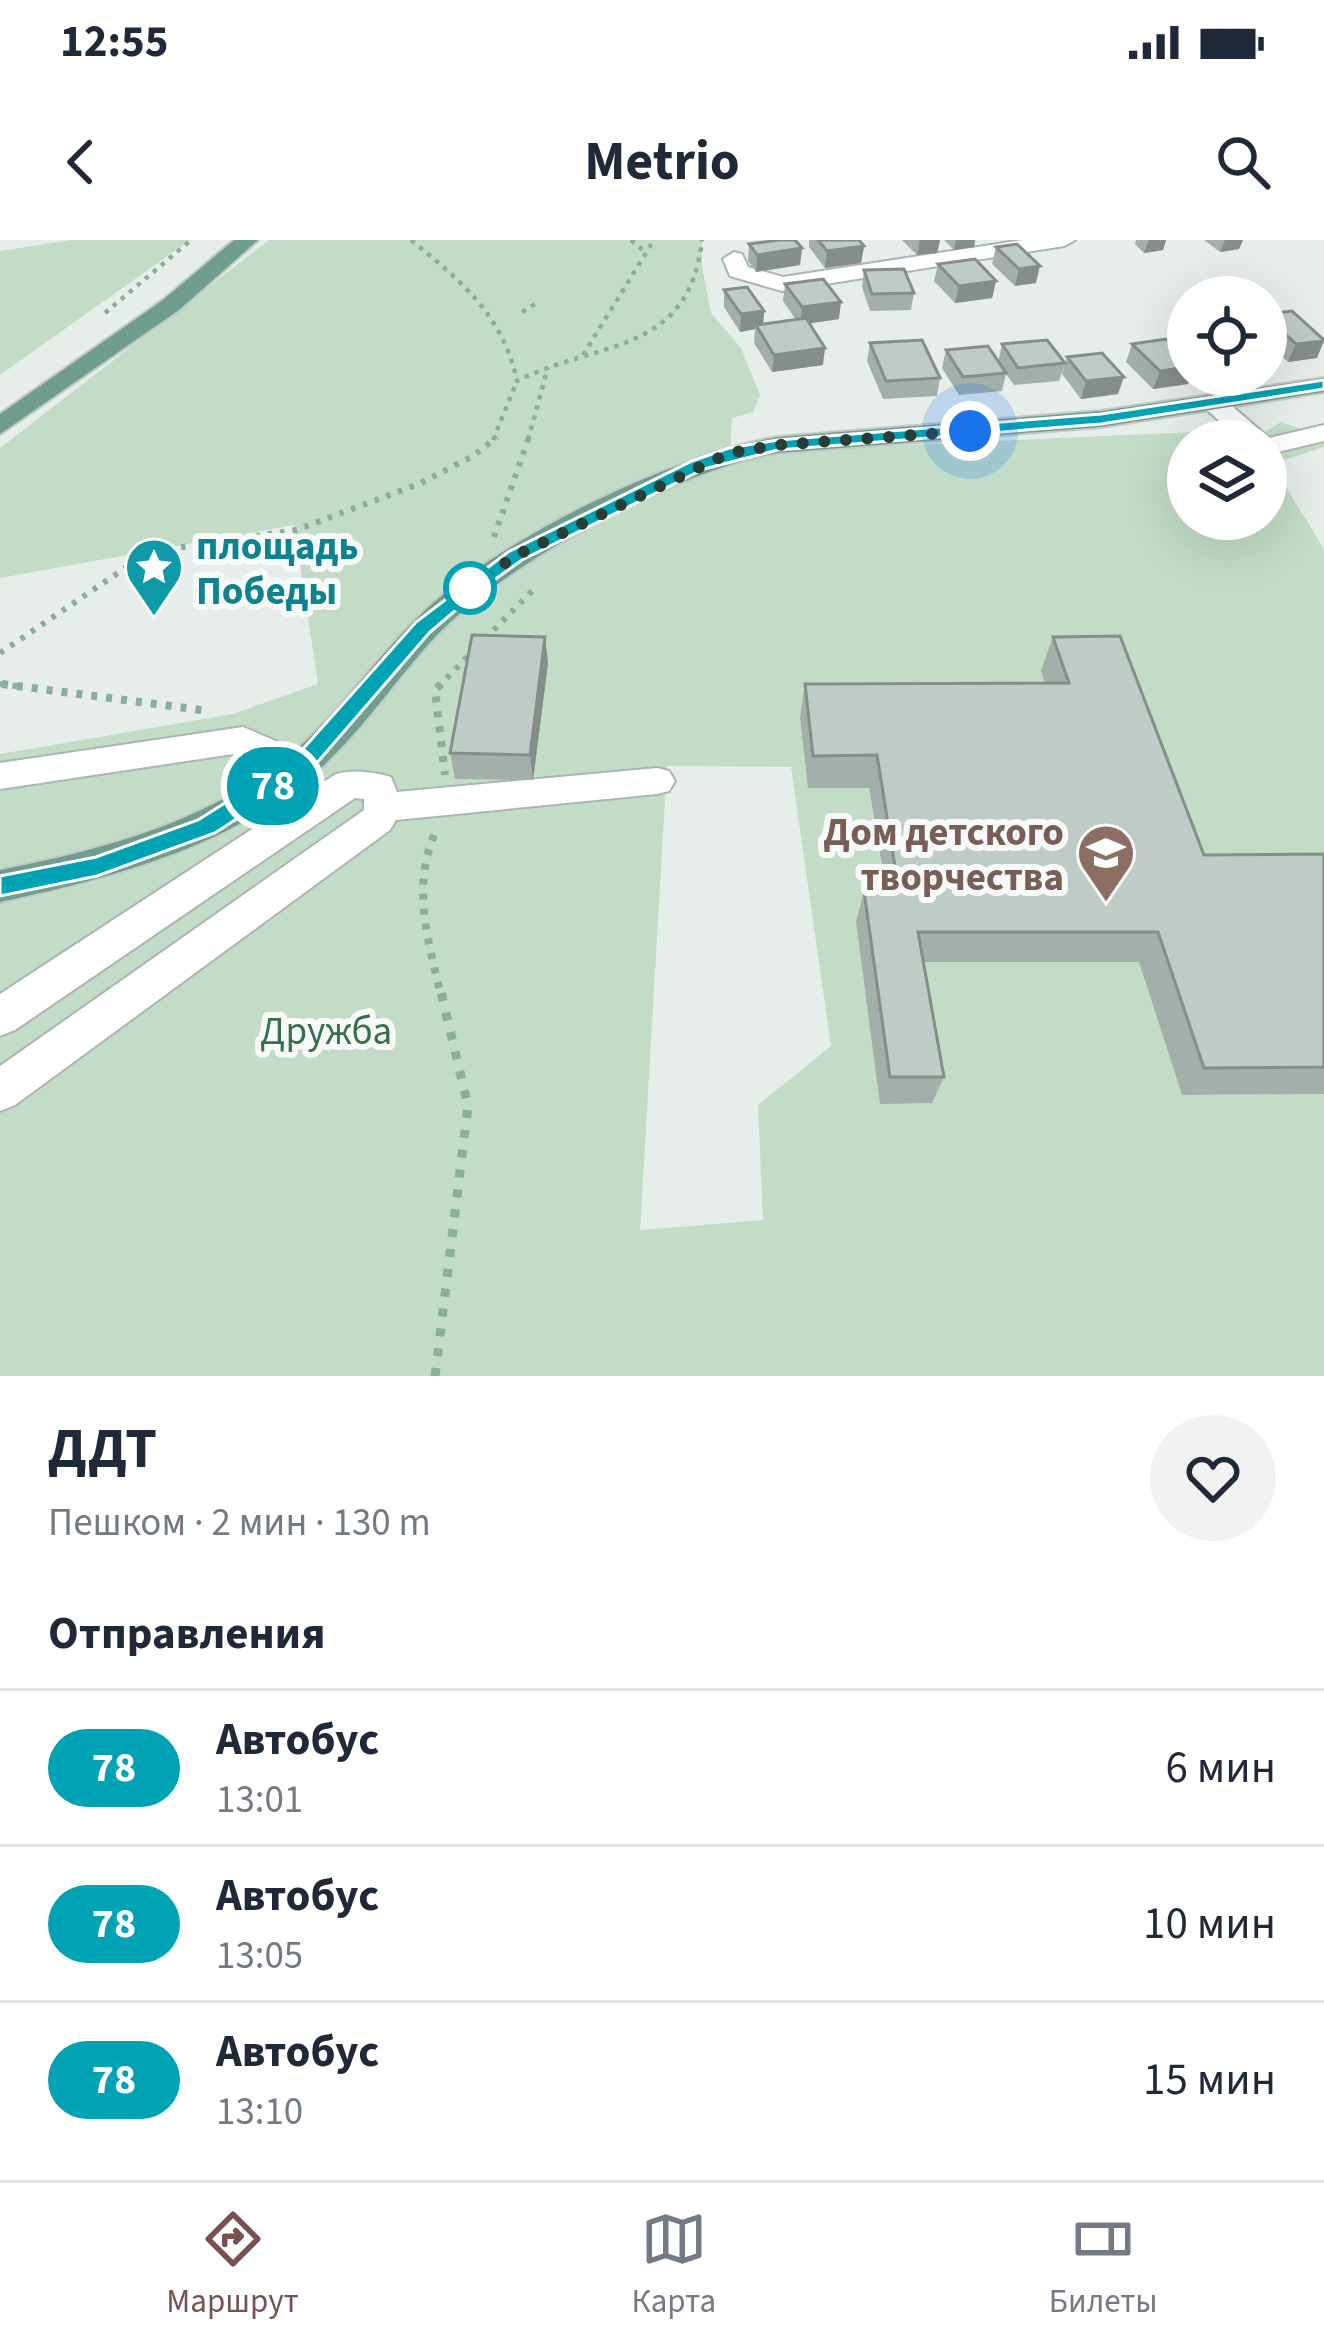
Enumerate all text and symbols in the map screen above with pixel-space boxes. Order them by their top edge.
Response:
text: 12:55 [60,10,169,74]
text: Metrio [584,124,740,201]
icon: back [48,129,114,195]
icon: search [1210,129,1276,195]
map controls [1167,276,1287,540]
button: locate [1167,276,1287,396]
your location [940,401,1000,461]
button: layers [1167,420,1287,540]
place label: площадь Победы [196,519,359,620]
place icon: площадь Победы [123,536,185,618]
unlabelled marker [445,563,495,613]
line badge: 78 [219,747,327,825]
text: 78 [251,756,295,816]
place label: Дом детского творчества [824,805,1064,906]
school or university icon: Дом детского творчества [1075,822,1137,904]
park label: Дружба [260,1004,392,1060]
text: ДДТ [48,1409,157,1490]
button: heart [1150,1415,1276,1541]
text: Пешком · 2 мин · 130 m [48,1495,431,1551]
text: Отправления [48,1602,326,1666]
text: Автобус [216,1708,379,1772]
text: 6 мин [1165,1736,1276,1800]
text: 78 [92,1738,136,1798]
text: 13:01 [216,1772,303,1828]
text: Автобус [216,1864,379,1928]
text: 10 мин [1143,1892,1276,1956]
text: 78 [92,1894,136,1954]
text: 13:05 [216,1928,303,1984]
text: Автобус [216,2020,379,2084]
text: 15 мин [1143,2048,1276,2112]
text: 78 [92,2050,136,2110]
text: 13:10 [216,2084,303,2140]
tab: Маршрут [166,2206,299,2325]
tab: Карта [632,2206,716,2325]
tab: Билеты [1049,2206,1158,2325]

